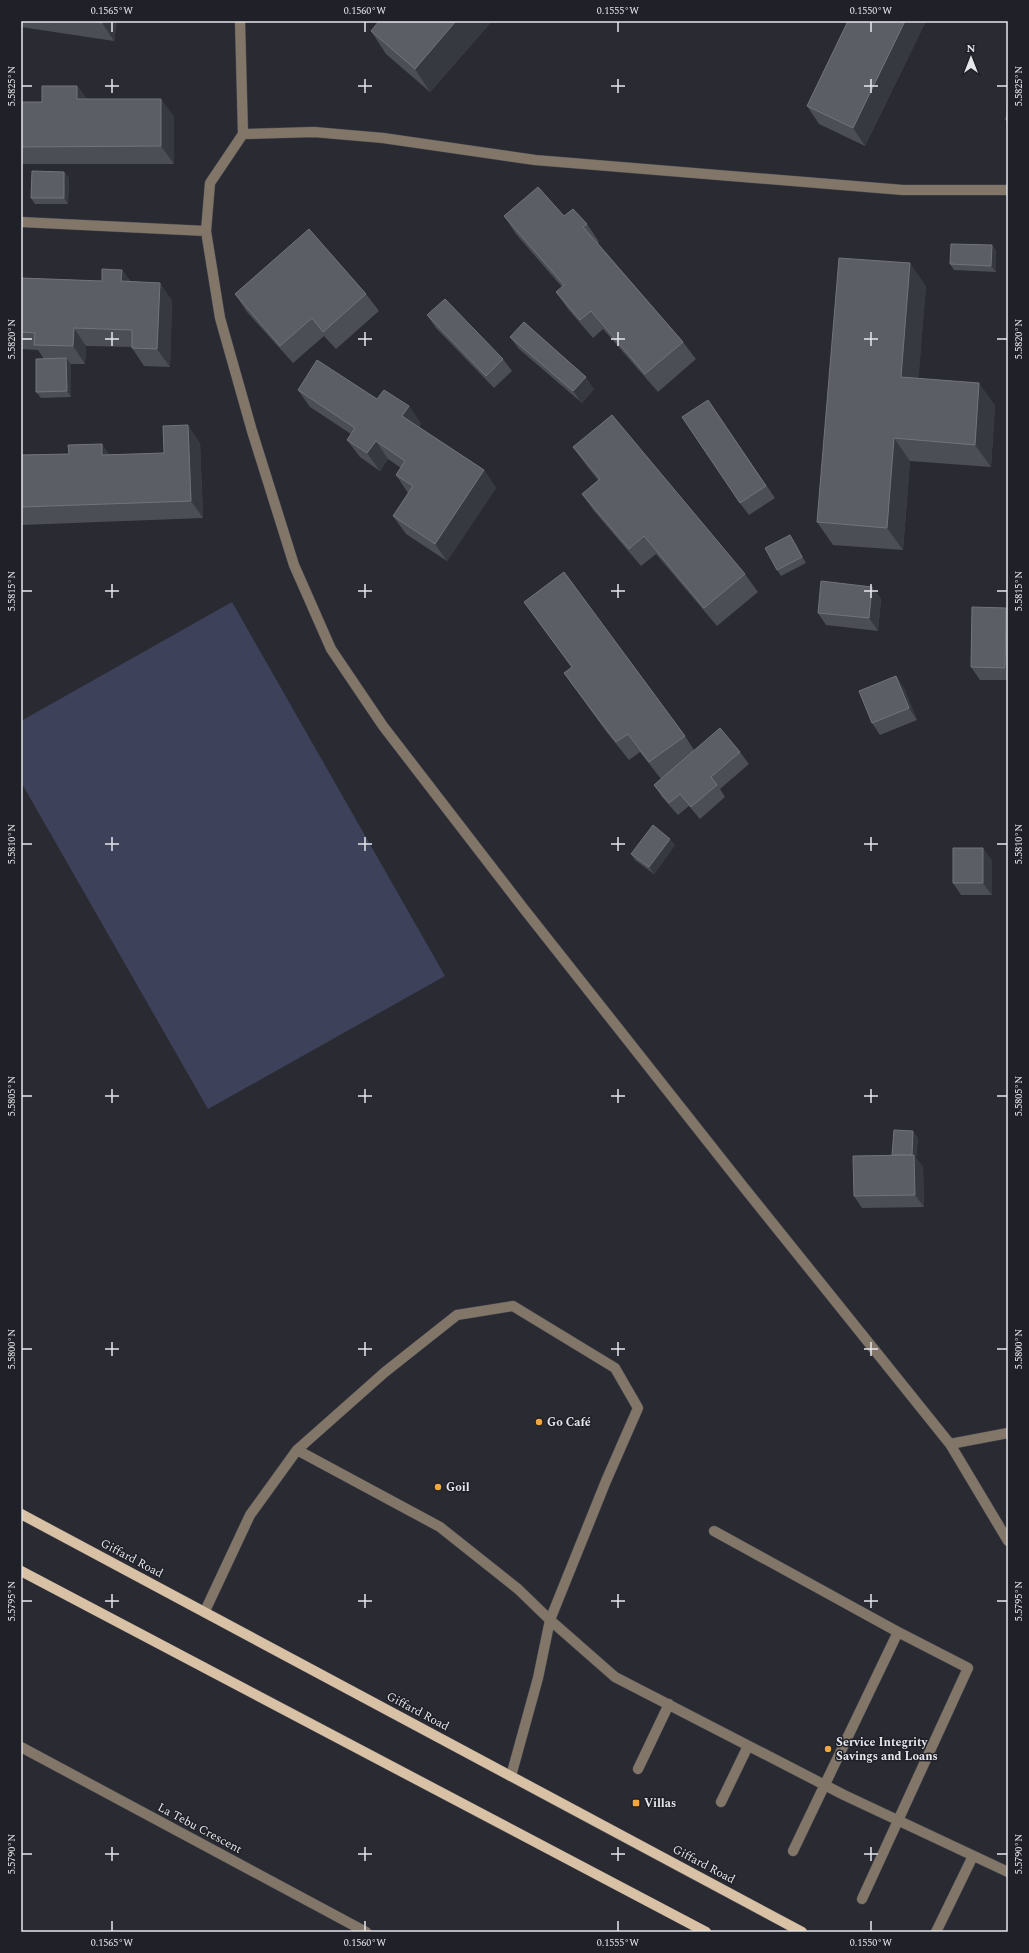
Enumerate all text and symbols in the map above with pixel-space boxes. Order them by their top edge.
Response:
text: 0.1565°W [91,3,133,19]
text: 0.1560°W [344,3,386,19]
text: 0.1555°W [597,3,639,19]
text: 0.1550°W [850,3,892,19]
north arrow [951,38,991,78]
text: N [967,40,976,57]
text: 5.5825°N [4,66,20,106]
text: 5.5825°N [1011,66,1027,106]
text: 5.5820°N [4,319,20,359]
text: 5.5820°N [1011,319,1027,359]
text: 5.5815°N [4,571,20,611]
text: 5.5815°N [1011,571,1027,611]
text: 5.5810°N [4,824,20,864]
text: 5.5810°N [1011,824,1027,864]
text: 5.5805°N [4,1076,20,1116]
text: 5.5805°N [1011,1076,1027,1116]
text: 5.5800°N [4,1329,20,1369]
text: 5.5800°N [1011,1329,1027,1369]
place label: Go Café [547,1413,591,1432]
marker: Go Café [534,1417,544,1427]
place label: Goil [446,1478,470,1497]
marker: Goil [433,1482,443,1492]
street label: Giffard Road [97,1534,167,1583]
text: 5.5795°N [4,1581,20,1621]
text: 5.5795°N [1011,1581,1027,1621]
street label: Giffard Road [383,1687,453,1736]
place label: Service Integrity Savings and Loans [836,1733,938,1766]
marker: Service Integrity Savings and Loans [823,1744,833,1754]
place label: Villas [644,1794,676,1813]
street label: La Tebu Crescent [154,1798,245,1859]
marker: Villas [631,1798,641,1808]
text: 5.5790°N [4,1834,20,1874]
text: 5.5790°N [1011,1834,1027,1874]
street label: Giffard Road [669,1840,739,1889]
text: 0.1565°W [91,1935,133,1951]
text: 0.1560°W [344,1935,386,1951]
text: 0.1555°W [597,1935,639,1951]
text: 0.1550°W [850,1935,892,1951]

